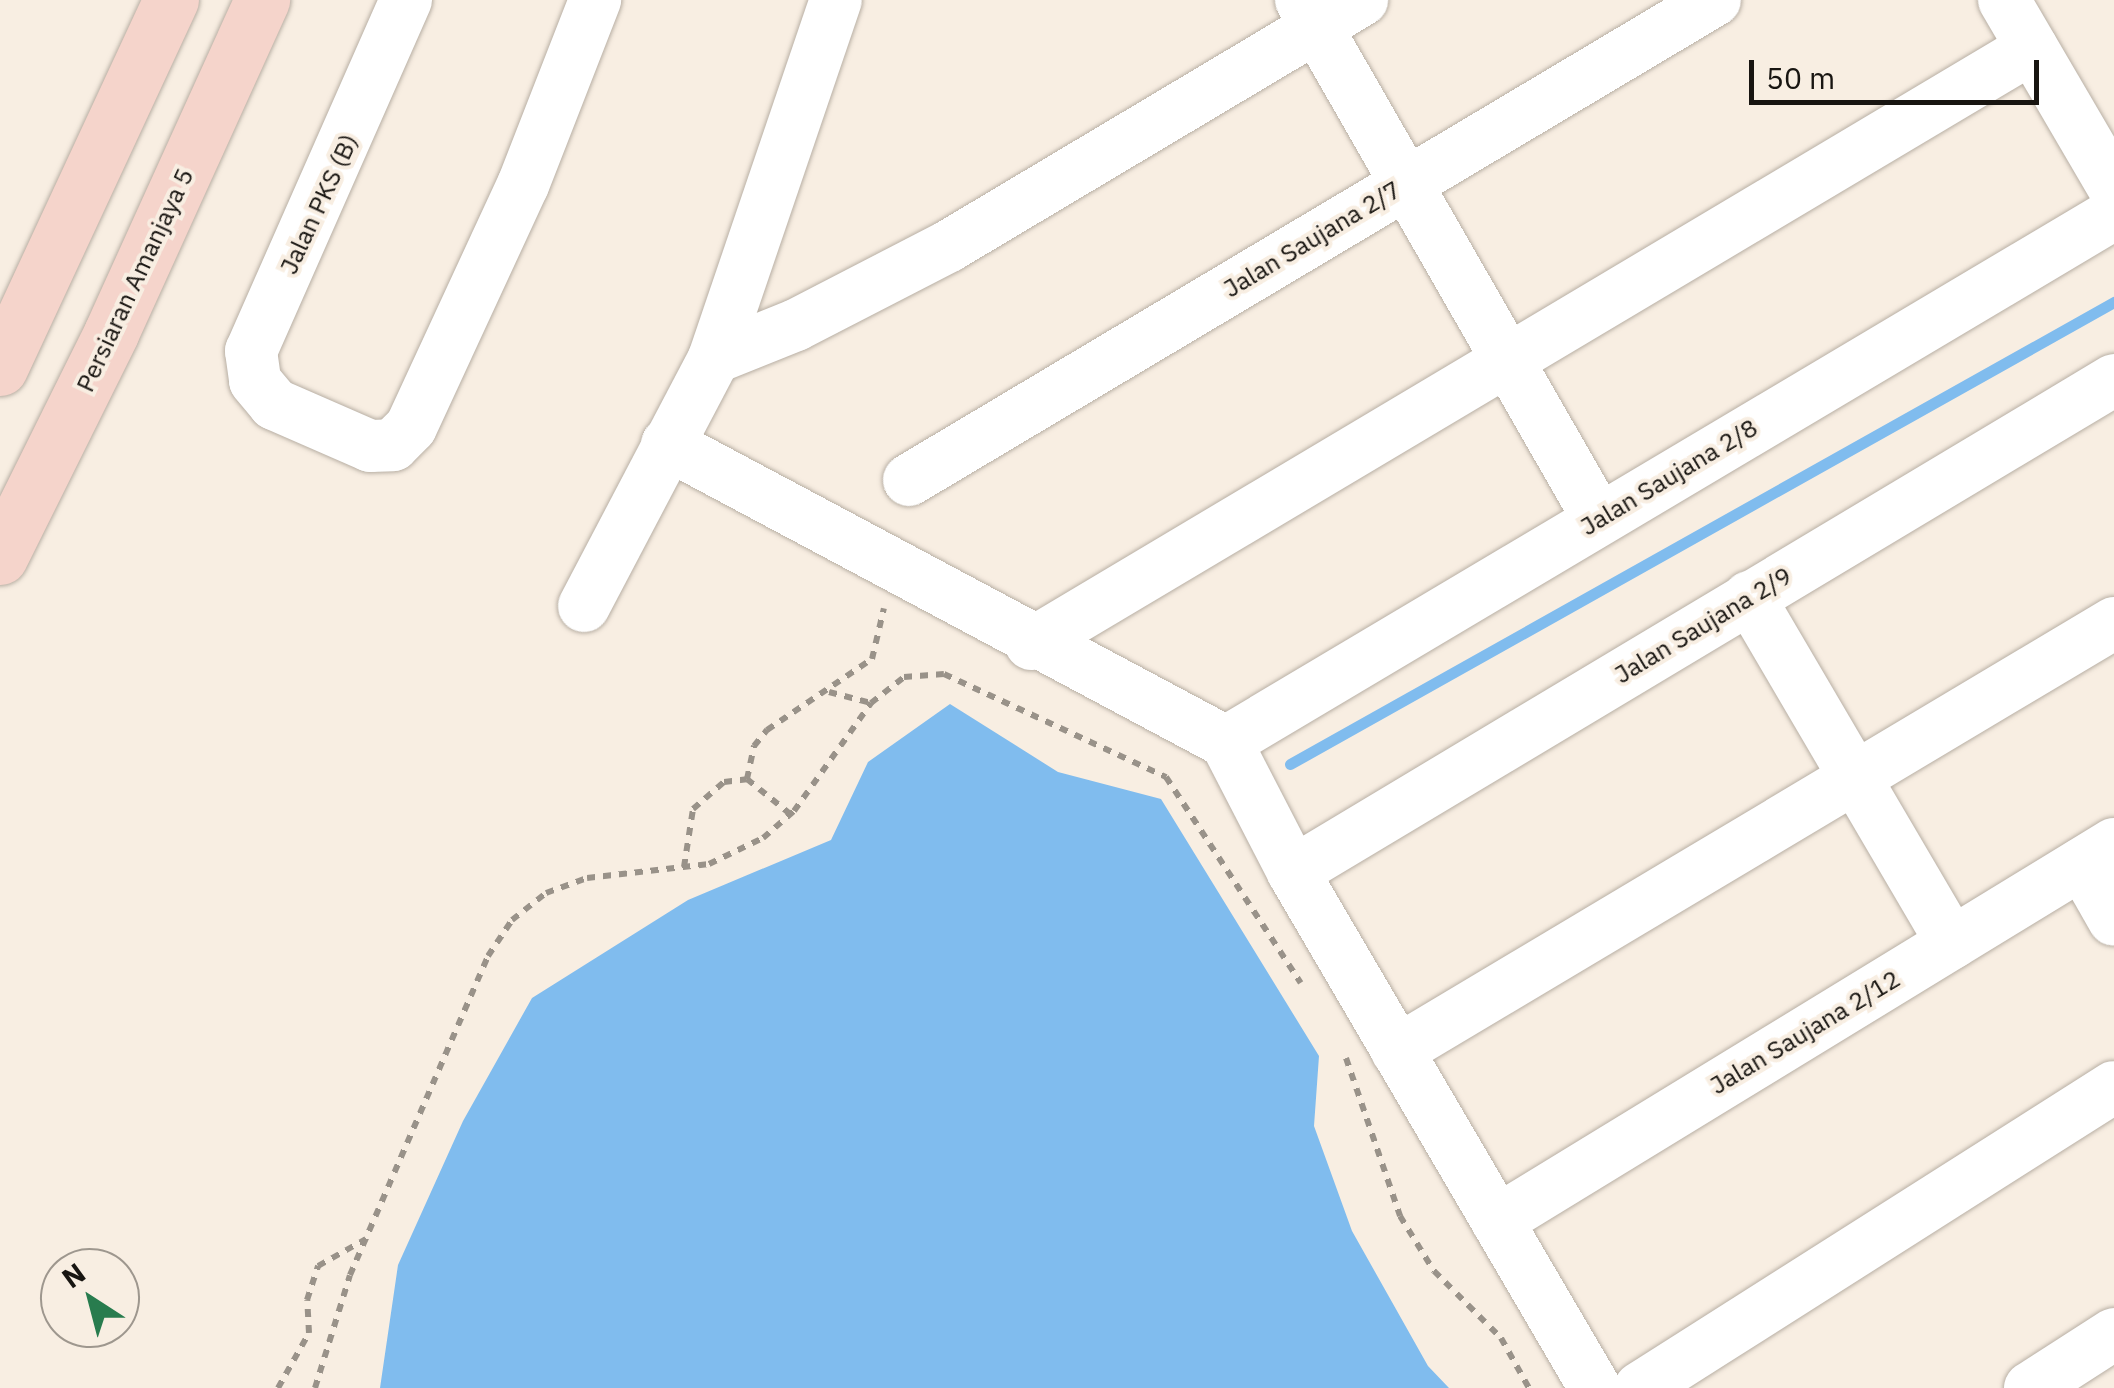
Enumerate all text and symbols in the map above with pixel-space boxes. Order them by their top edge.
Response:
scale bar [1754,40,2044,102]
text: 50 m [1766,58,1835,97]
street label: Jalan PKS (B) [274,129,364,279]
street label: Persiaran Amanjaya 5 [70,163,200,397]
street label: Jalan Saujana 2/7 [1218,174,1406,304]
street label: Jalan Saujana 2/8 [1575,412,1763,542]
street label: Jalan Saujana 2/9 [1609,560,1797,690]
street label: Jalan Saujana 2/12 [1705,964,1905,1100]
north arrow [40,1248,140,1348]
text: N [54,1254,92,1296]

